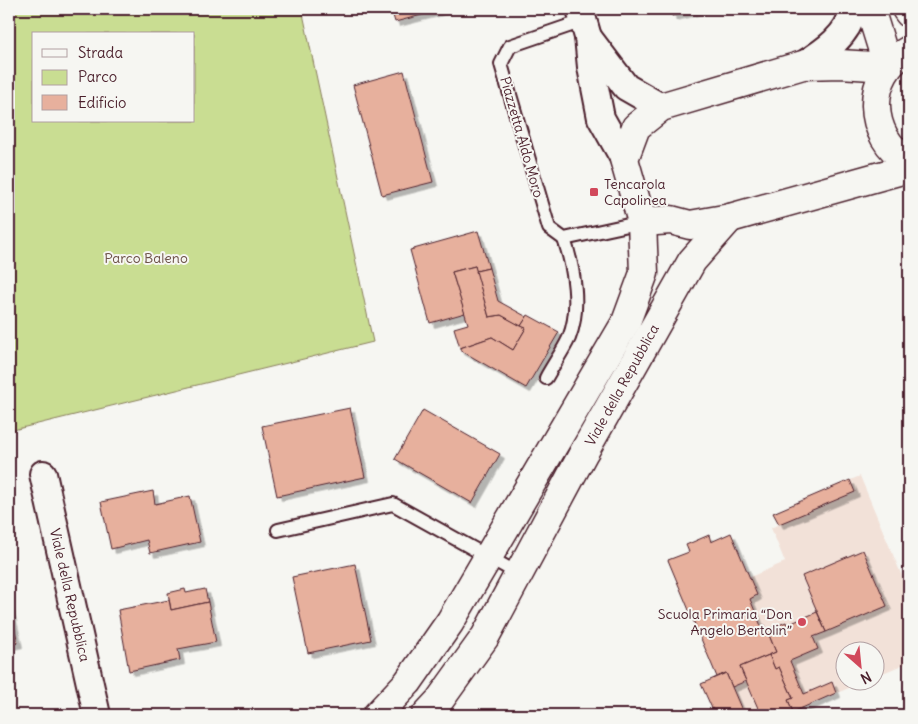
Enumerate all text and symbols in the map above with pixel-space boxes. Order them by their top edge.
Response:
legend [32,32,195,122]
text: Strada [78,43,123,62]
text: Parco [78,67,117,86]
street label: Piazzetta Aldo Moro [496,74,548,200]
text: Edificio [78,93,126,112]
place label: Tencarola Capolinea [604,175,667,209]
marker: Tencarola Capolinea [588,186,600,198]
park label: Parco Baleno [104,249,188,267]
street label: Viale della Repubblica [581,321,663,449]
street label: Viale della Repubblica [46,527,94,663]
place label: Scuola Primaria “Don Angelo Bertolin” [658,605,792,639]
marker: Scuola Primaria “Don Angelo Bertolin” [796,616,808,628]
north arrow [836,642,886,692]
text: N [858,667,874,688]

